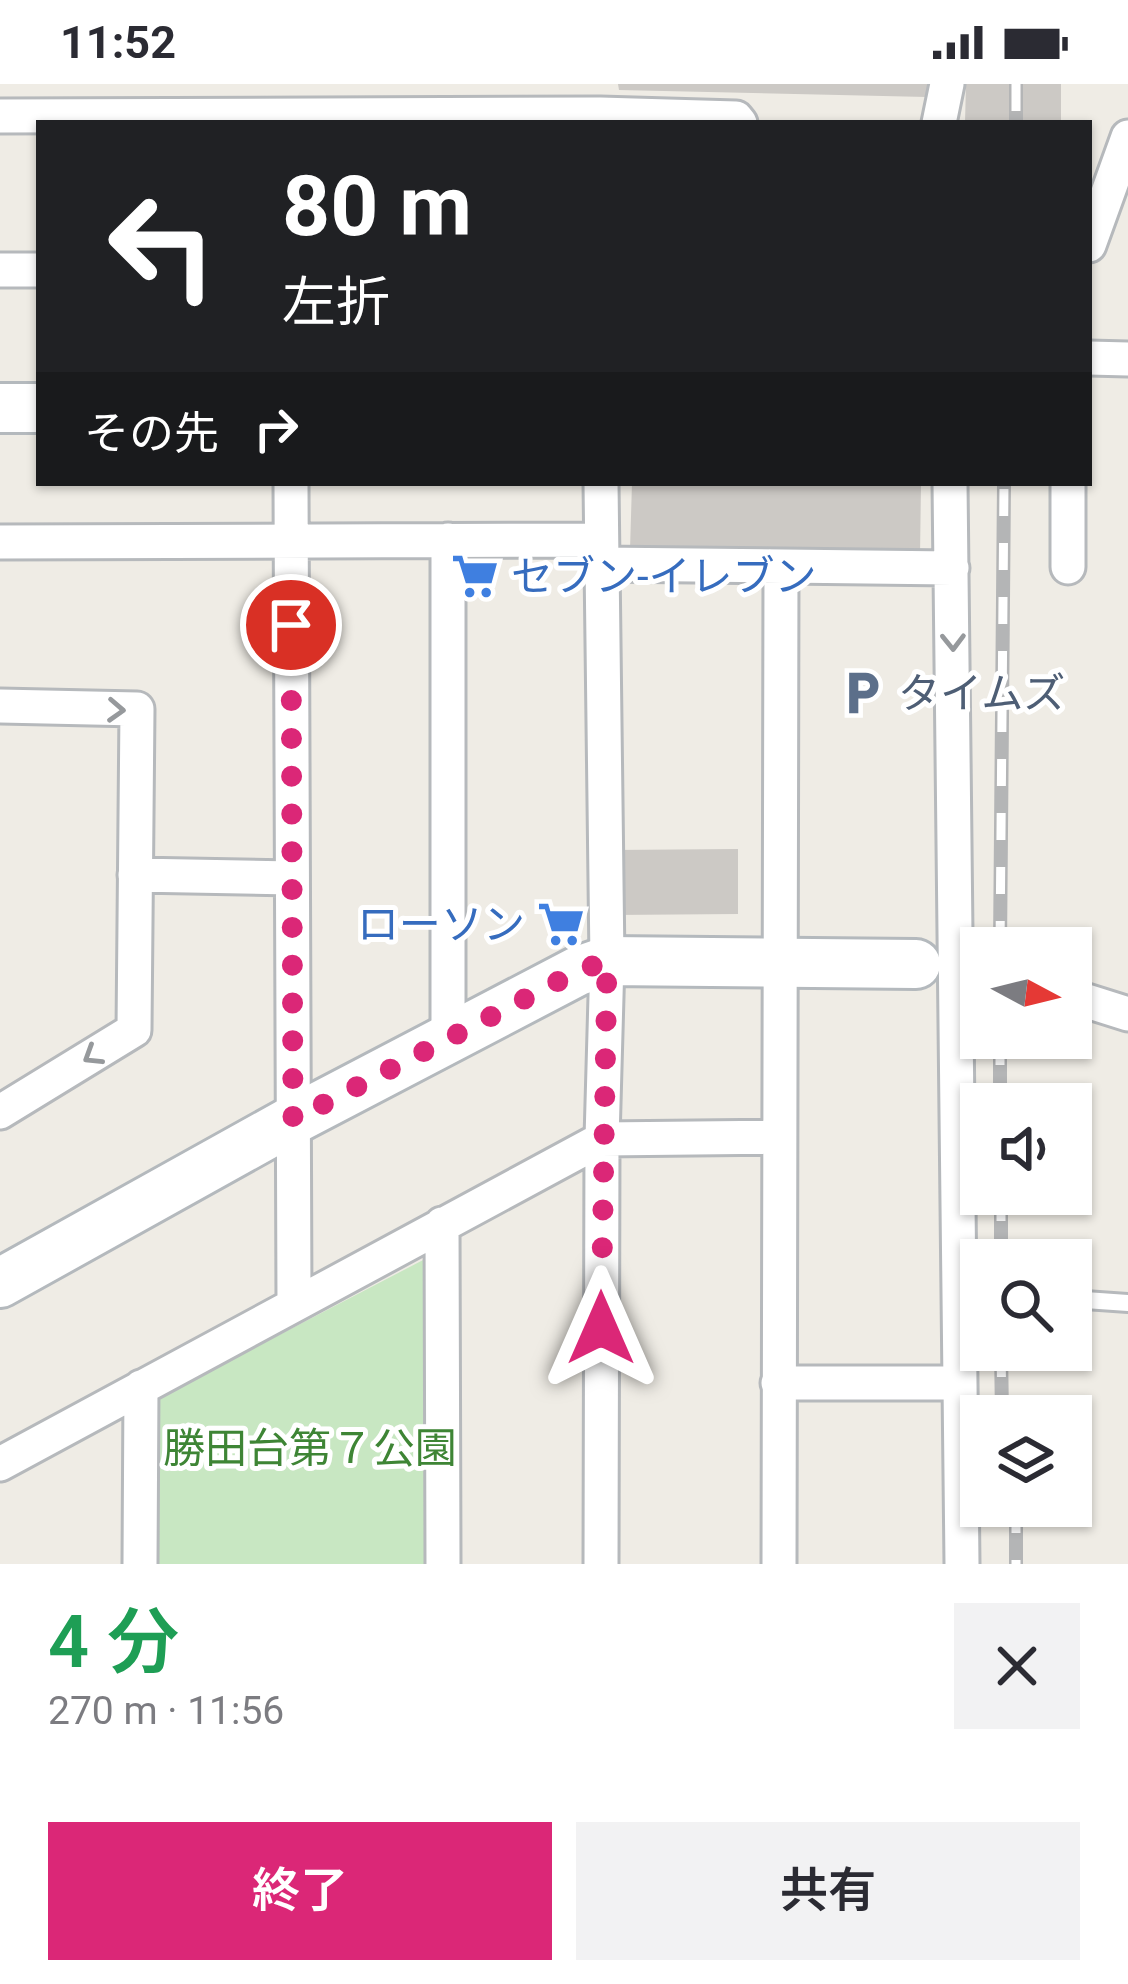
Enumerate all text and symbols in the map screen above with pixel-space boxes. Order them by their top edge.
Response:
text: 11:52 [60,16,176,69]
text: 80 m [282,157,472,256]
icon: left [84,168,240,324]
text: 左折 [282,271,390,334]
icon: right [243,396,309,462]
text: その先 [84,407,219,460]
supermarket icon: セブン-イレブン [450,551,500,601]
place label: セブン-イレブン [511,552,817,601]
pin [240,574,342,676]
icon: arrive [258,592,324,658]
one-way arrow [939,633,965,652]
parking icon: タイムズ [837,668,887,718]
place label: タイムズ [898,669,1065,718]
one-way arrow [107,696,126,722]
supermarket icon: ローソン [536,899,586,949]
place label: ローソン [357,900,525,949]
north arrow [960,927,1092,1059]
map controls [960,927,1092,1527]
one-way arrow [83,1042,105,1064]
button: sound [960,1083,1092,1215]
button: search [960,1239,1092,1371]
position arrow [538,1265,664,1391]
button: layers [960,1395,1092,1527]
park label: 勝田台第７公園 [163,1424,457,1473]
text: 4 分 [48,1600,179,1685]
button: close [954,1603,1080,1729]
text: 270 m · 11:56 [48,1688,284,1734]
button: 終了 [48,1822,552,1960]
button: 共有 [576,1822,1080,1960]

